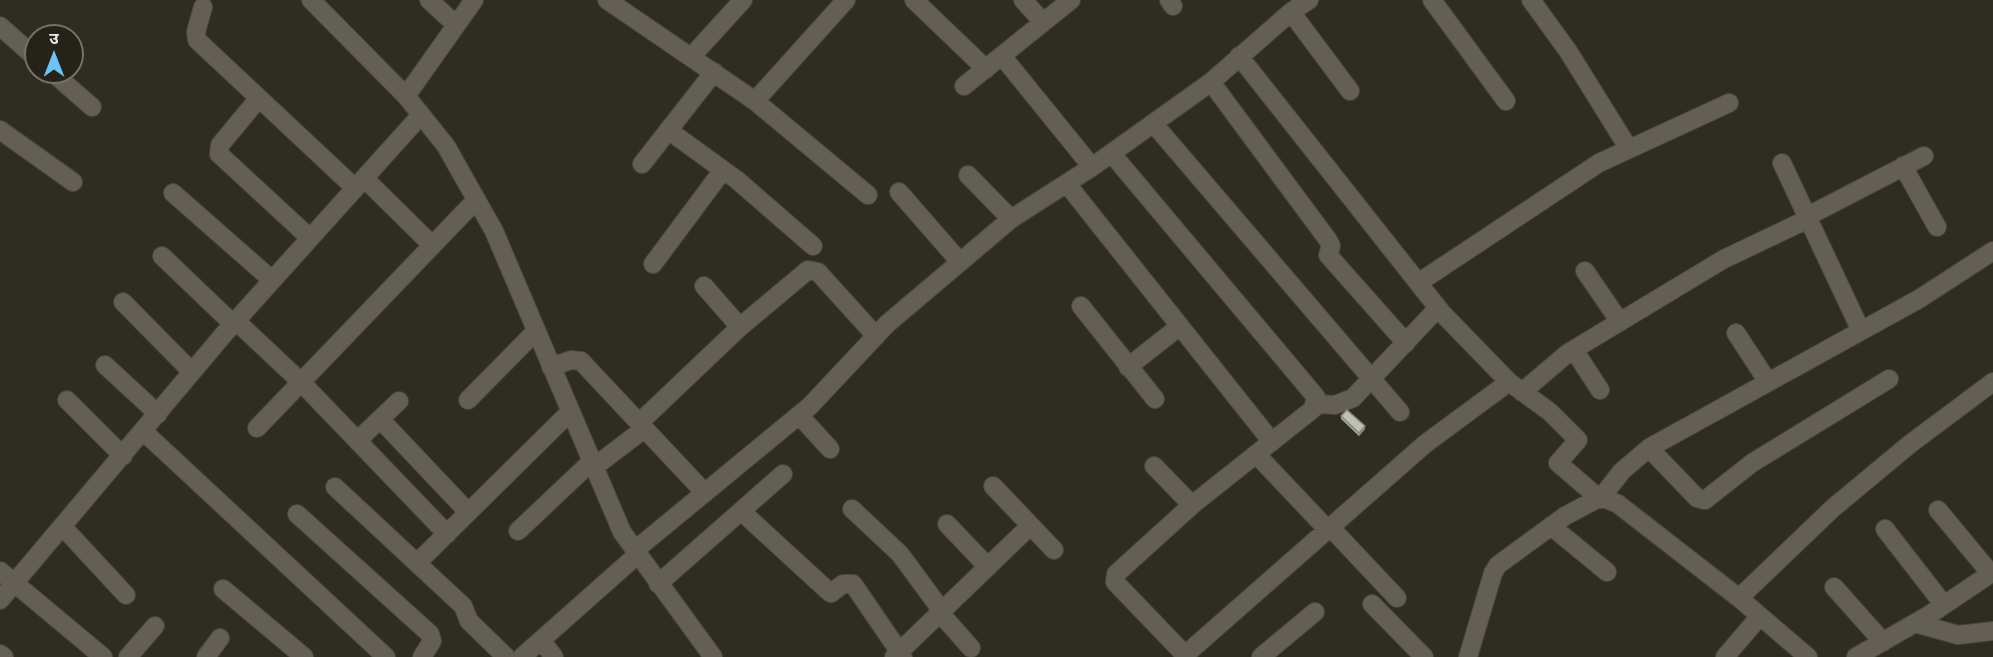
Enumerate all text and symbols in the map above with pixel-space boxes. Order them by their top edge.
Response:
north arrow [24,24,84,84]
text: उ [49,27,59,49]

